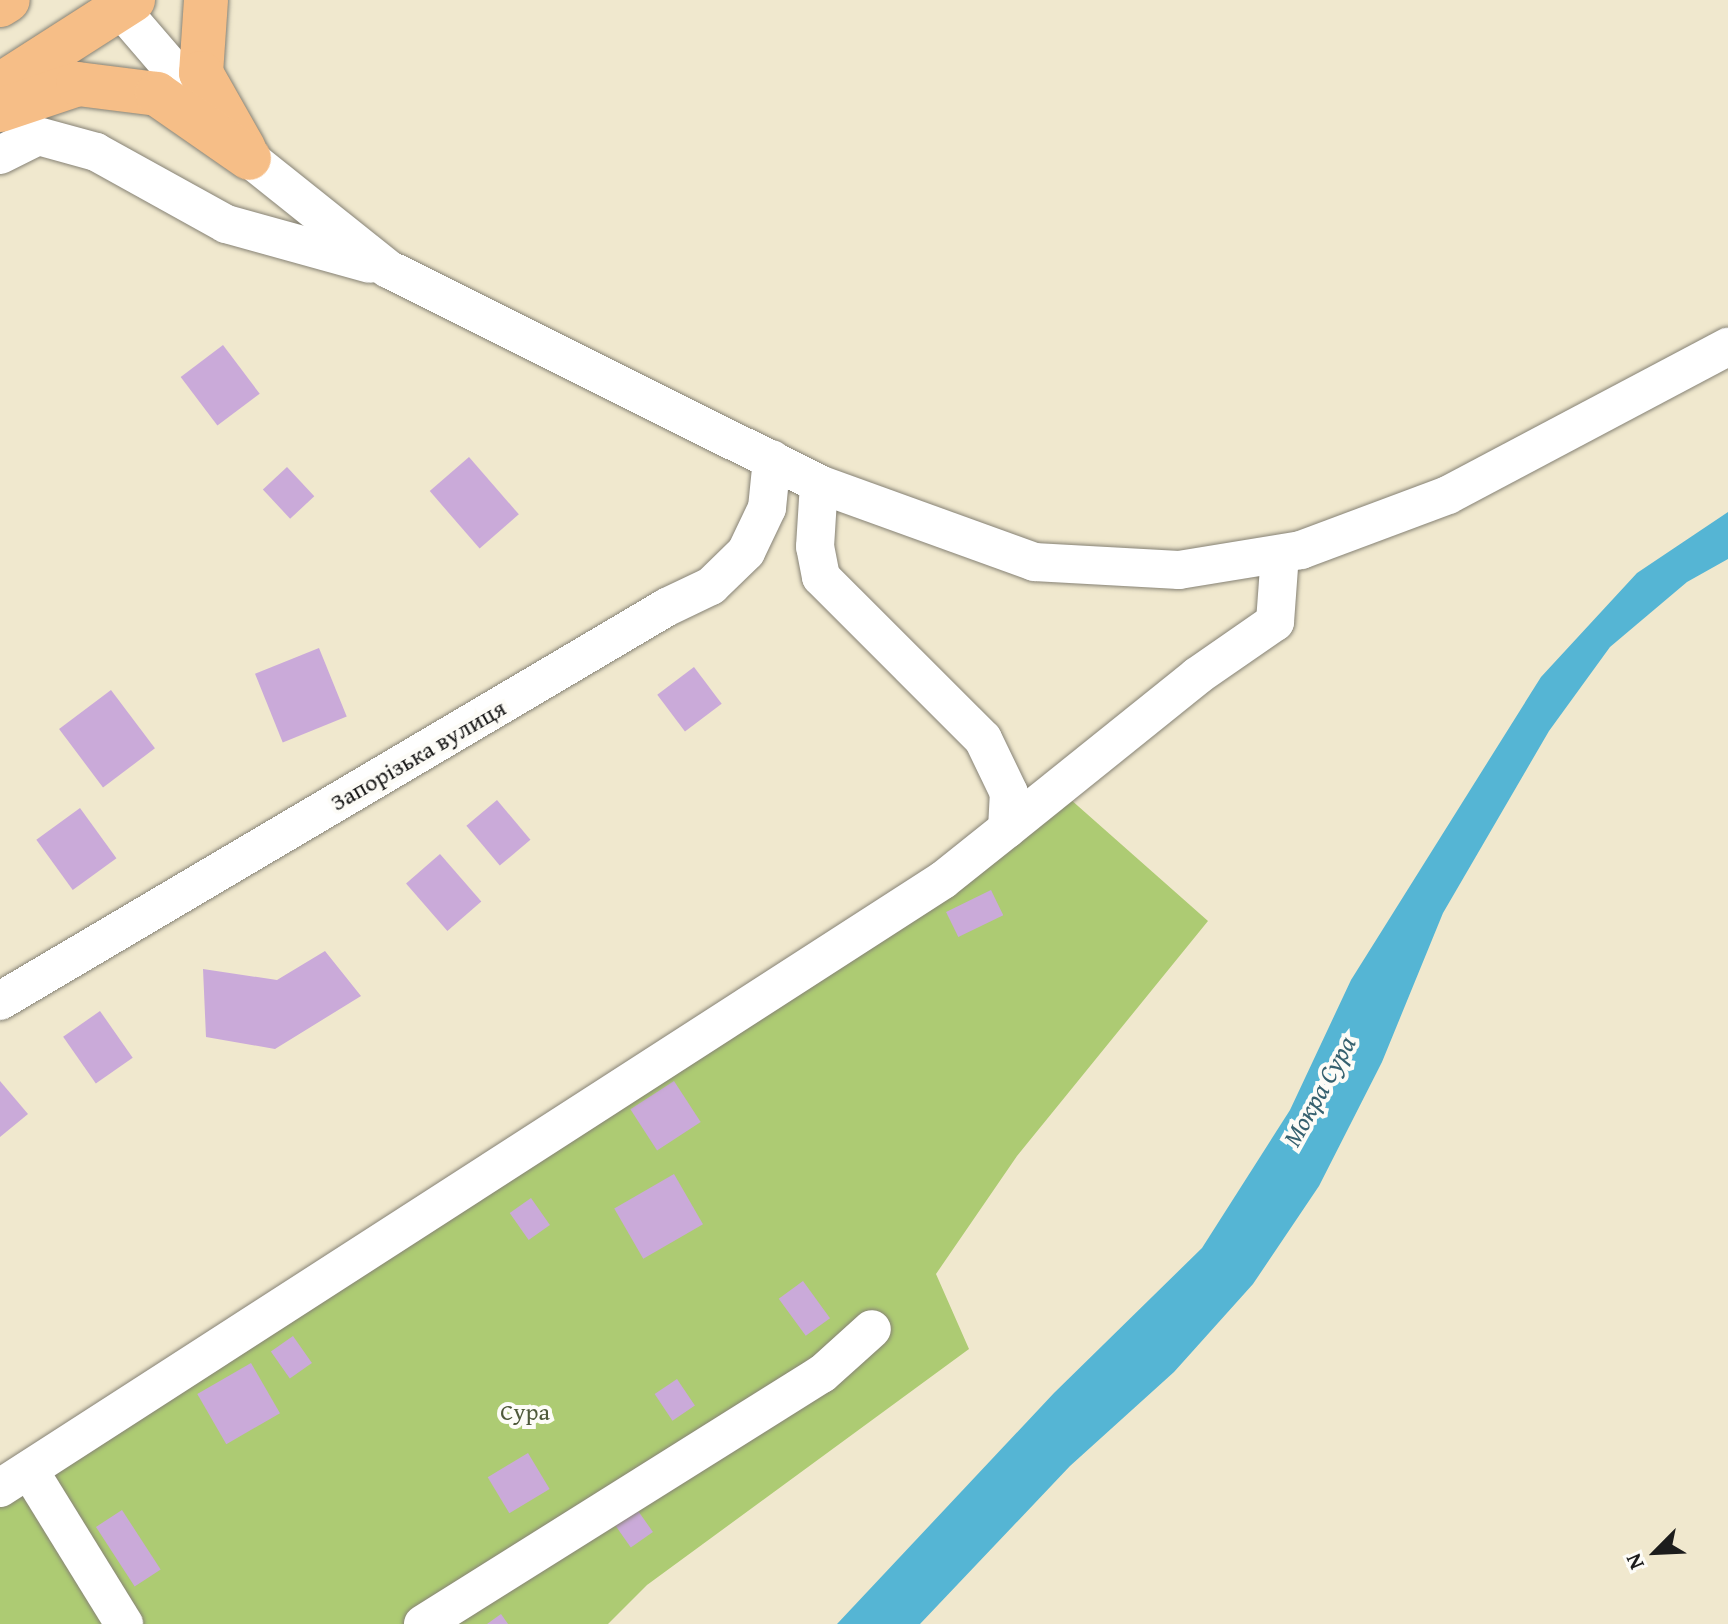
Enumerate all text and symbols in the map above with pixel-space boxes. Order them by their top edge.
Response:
street label: Запорізька вулиця [325,693,511,817]
water label: Мокра Сура [1276,1030,1362,1152]
park label: Сура [500,1398,550,1426]
north arrow [1616,1512,1696,1592]
text: N [1616,1549,1652,1575]

